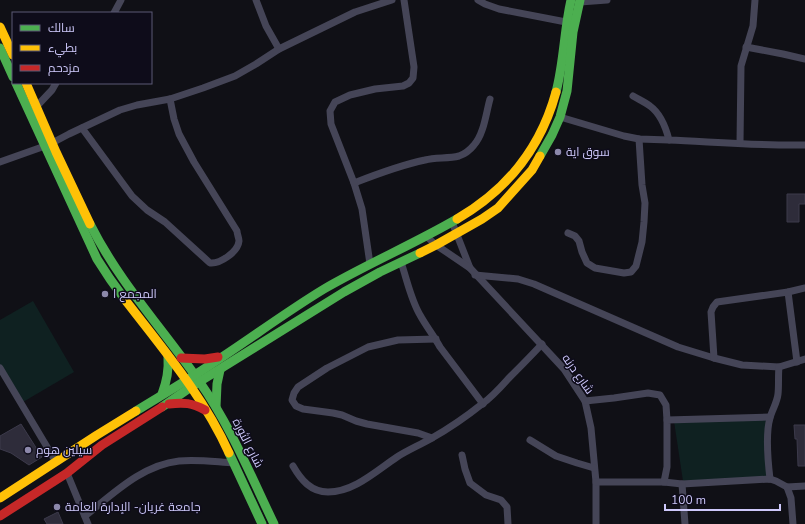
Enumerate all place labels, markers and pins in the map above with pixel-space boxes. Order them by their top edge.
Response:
place label: سوق اية [566,144,610,160]
marker: سوق اية [553,147,563,157]
place label: المجمع ا [113,286,157,302]
marker: المجمع ا [100,289,110,299]
place label: سيلين هوم [36,442,92,458]
marker: سيلين هوم [23,445,33,455]
place label: جامعة غريان- الإدارة العامة [65,499,201,515]
marker: جامعة غريان- الإدارة العامة [52,502,62,512]

